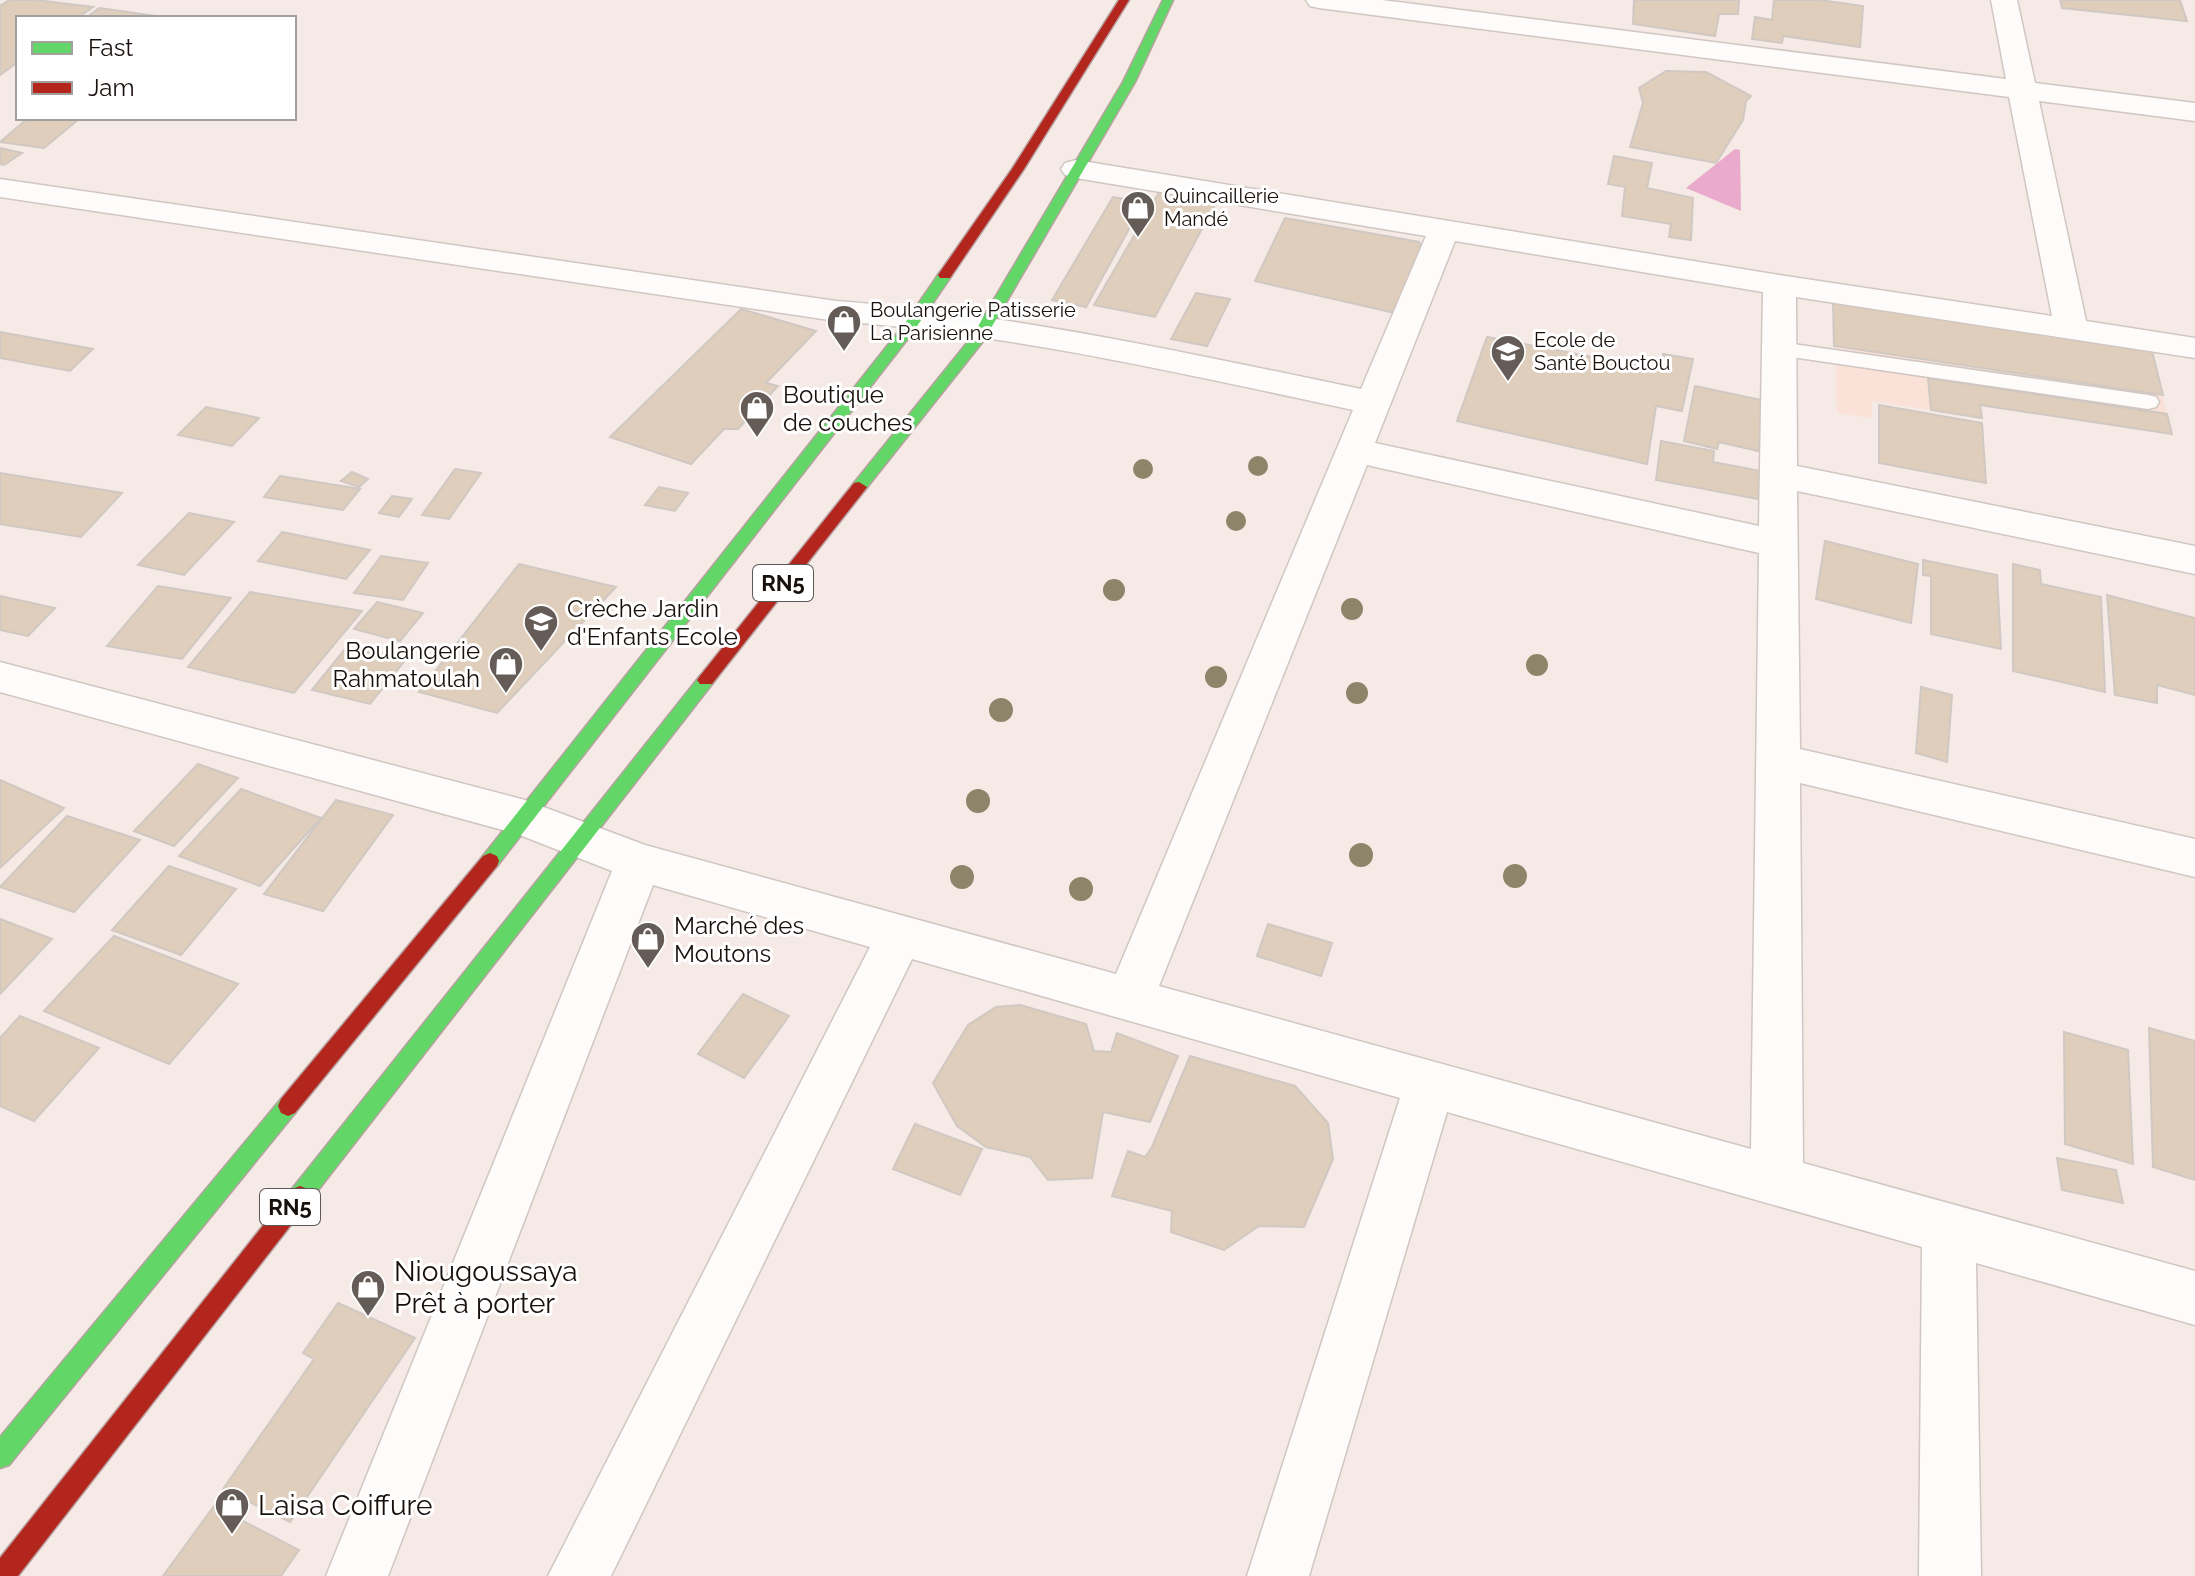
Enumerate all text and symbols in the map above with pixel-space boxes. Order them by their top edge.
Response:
legend [16,16,296,120]
text: Fast [88,33,133,62]
text: Jam [88,73,134,102]
place label: Quincaillerie Mandé [1164,184,1279,231]
shop icon: Quincaillerie Mandé [1119,189,1157,239]
place label: Boulangerie Patisserie La Parisienne [870,298,1076,345]
shop icon: Boulangerie Patisserie La Parisienne [825,303,863,353]
place label: Ecole de Santé Bouctou [1534,328,1670,375]
school or university icon: Ecole de Santé Bouctou [1489,333,1527,383]
place label: Boutique de couches [783,380,913,437]
shop icon: Boutique de couches [738,389,776,439]
road number: RN5 [753,565,813,601]
place label: Crèche Jardin d'Enfants Ecole [567,594,738,651]
school or university icon: Crèche Jardin d'Enfants Ecole [522,603,560,653]
place label: Boulangerie Rahmatoulah [332,636,480,693]
shop icon: Boulangerie Rahmatoulah [487,645,525,695]
place label: Marché des Moutons [674,911,804,968]
shop icon: Marché des Moutons [629,920,667,970]
road number: RN5 [260,1189,320,1225]
place label: Niougoussaya Prêt à porter [394,1255,578,1320]
shop icon: Niougoussaya Prêt à porter [349,1268,387,1318]
shop icon: Laisa Coiffure [213,1486,251,1536]
place label: Laisa Coiffure [258,1489,432,1522]

